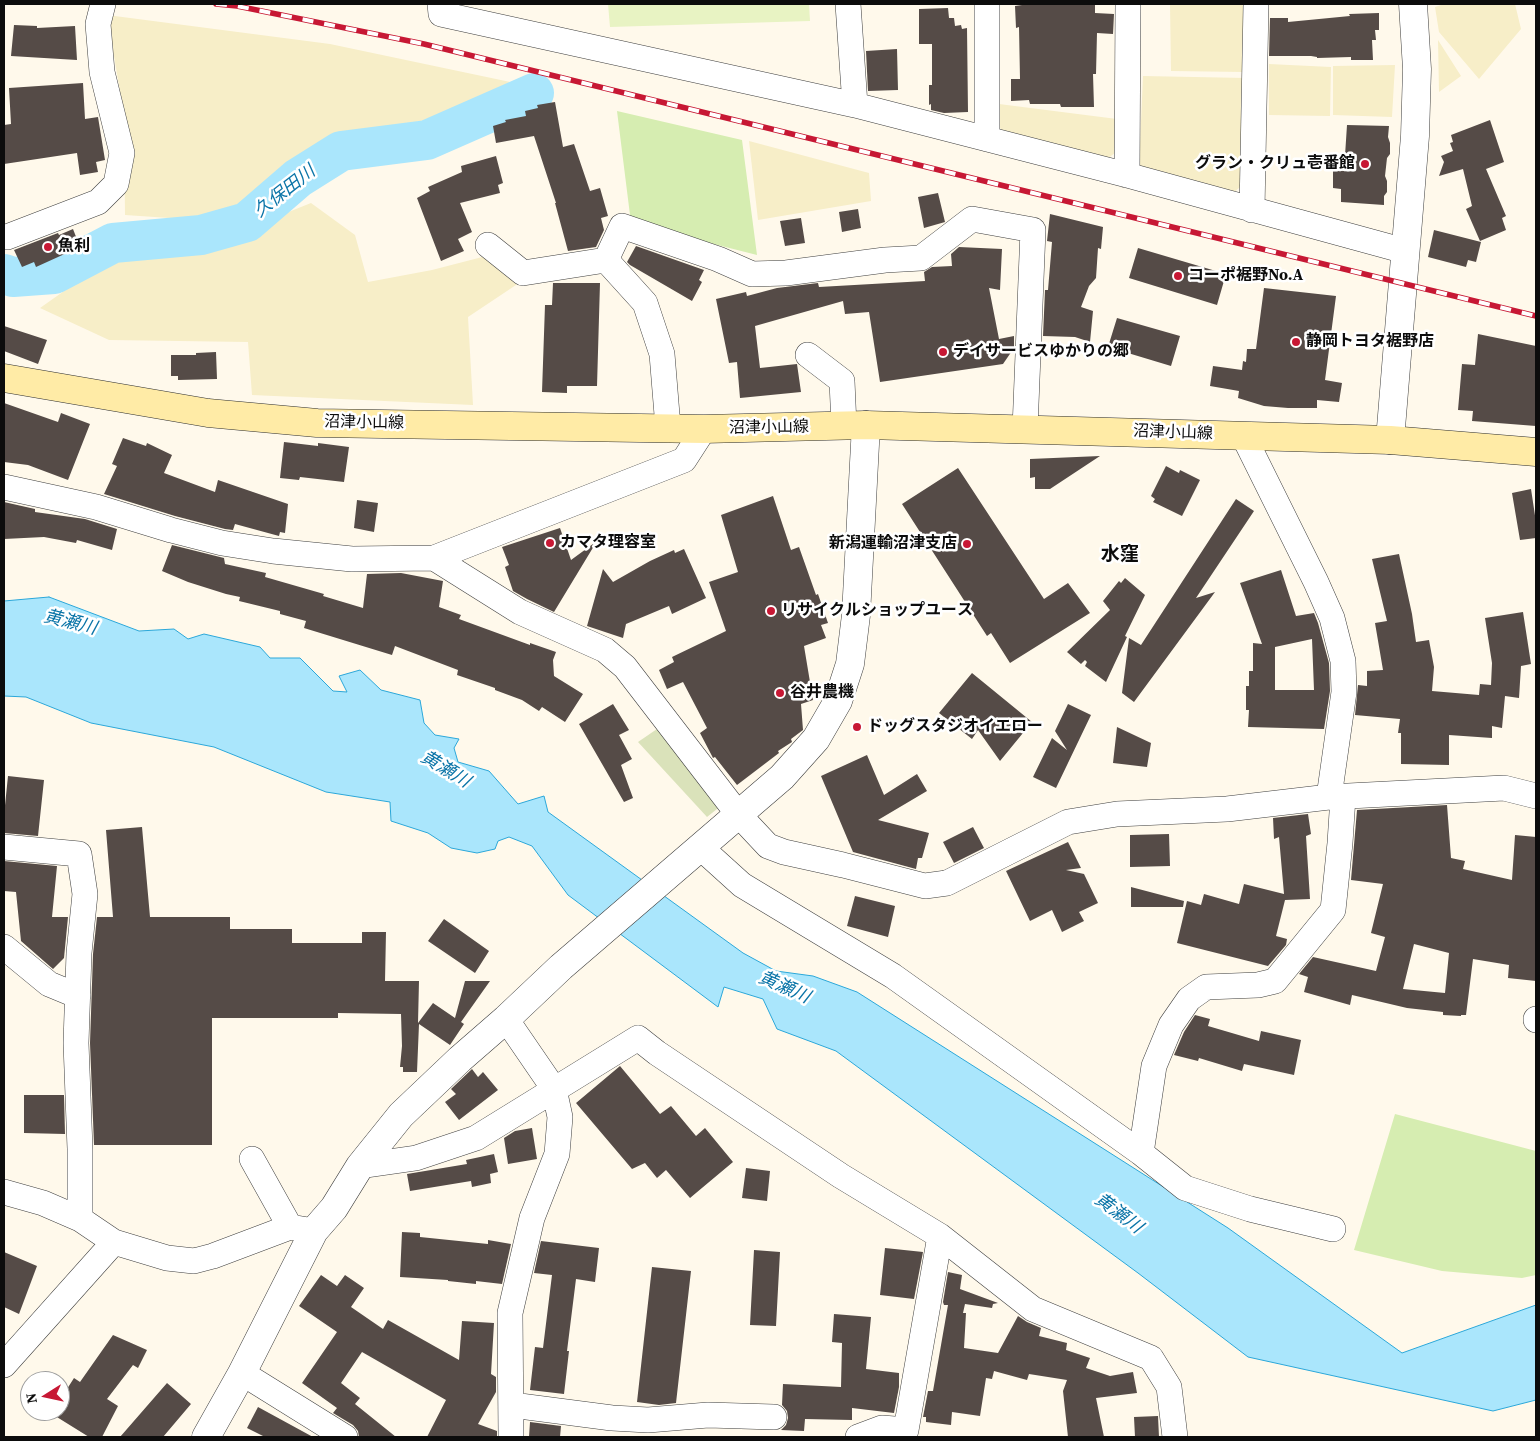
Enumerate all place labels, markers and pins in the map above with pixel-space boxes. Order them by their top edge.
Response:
place label: グラン・クリュ壱番館 [1195,154,1355,174]
marker: グラン・クリュ壱番館 [1359,158,1371,170]
place label: 魚利 [58,237,90,257]
marker: 魚利 [42,241,54,253]
place label: コーポ裾野No.A [1188,266,1303,286]
marker: コーポ裾野No.A [1172,270,1184,282]
place label: 静岡トヨタ裾野店 [1306,332,1434,352]
marker: 静岡トヨタ裾野店 [1290,336,1302,348]
place label: デイサービスゆかりの郷 [953,342,1129,362]
marker: デイサービスゆかりの郷 [937,346,949,358]
place label: カマタ理容室 [560,533,656,553]
place label: 新潟運輸沼津支店 [829,534,957,554]
marker: カマタ理容室 [544,537,556,549]
marker: 新潟運輸沼津支店 [961,538,973,550]
place label: リサイクルショップユース [781,601,973,621]
marker: リサイクルショップユース [765,605,777,617]
place label: 谷井農機 [790,683,854,703]
marker: 谷井農機 [774,687,786,699]
place label: ドッグスタジオイエロー [867,717,1043,737]
marker: ドッグスタジオイエロー [851,721,863,733]

